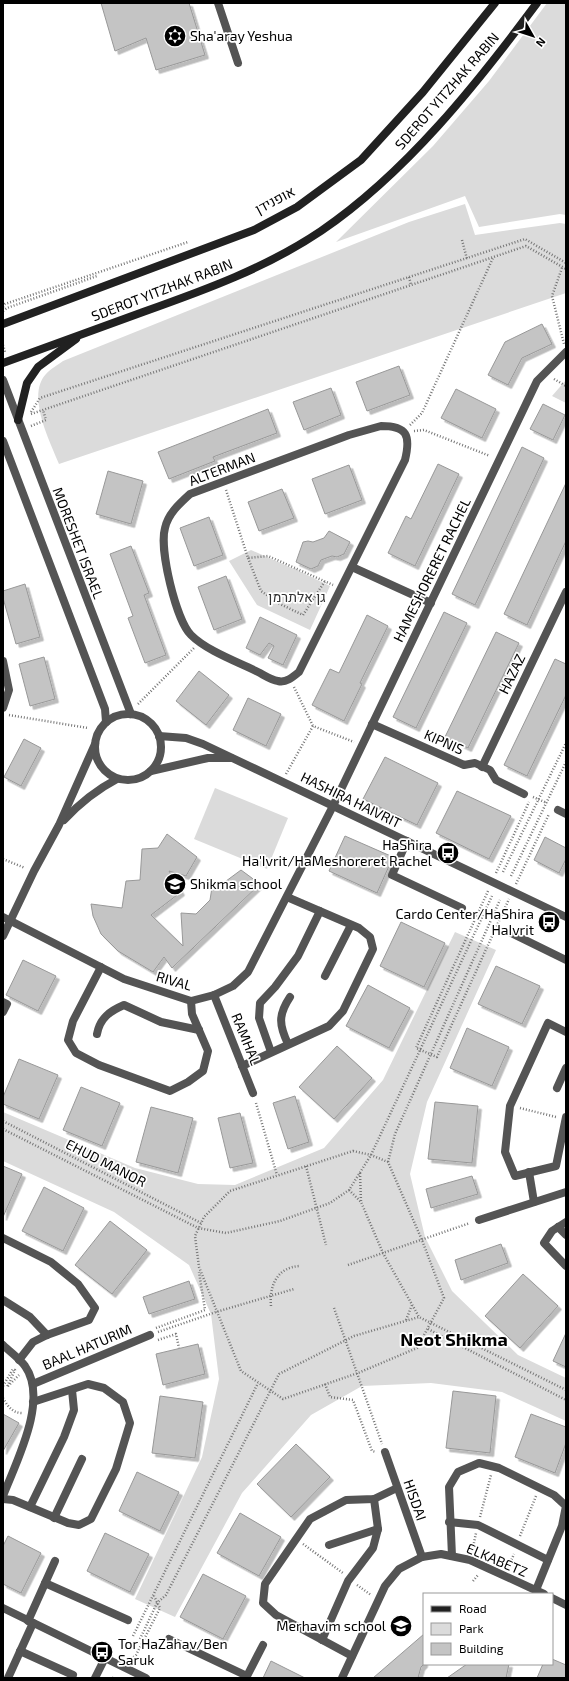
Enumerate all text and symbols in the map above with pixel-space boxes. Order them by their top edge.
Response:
north arrow [513,16,553,56]
synagogue icon: Sha'aray Yeshua [162,23,188,49]
place label: Sha'aray Yeshua [190,27,293,44]
street label: SDEROT YITZHAK RABIN [391,29,502,153]
text: N [534,35,549,50]
street label: אופנידן [252,182,298,217]
street label: SDEROT YITZHAK RABIN [89,255,235,324]
street label: ALTERMAN [186,448,258,489]
street label: MORESHET ISRAEL [49,485,108,601]
street label: HAMESHORERET RACHEL [389,495,474,645]
park label: גן אלתרמן [268,588,326,605]
street label: HAZAZ [495,651,529,697]
street label: KIPNIS [422,725,467,758]
street label: HASHIRA HAIVRIT [298,768,404,831]
place label: HaShira Ha'Ivrit/HaMeshoreret Rachel [242,836,433,869]
bus stop icon: HaShira Ha'Ivrit/HaMeshoreret Rachel [435,840,461,866]
school or university icon: Shikma school [162,871,188,897]
place label: Shikma school [190,875,283,892]
place label: Cardo Center/HaShira HaIvrit [396,905,534,938]
bus stop icon: Cardo Center/HaShira HaIvrit [536,909,562,935]
street label: RIVAL [154,967,194,994]
street label: RAMHAL [228,1010,265,1067]
street label: EHUD MANOR [63,1135,150,1190]
street label: BAAL HATURIM [40,1320,134,1373]
district label: Neot Shikma [400,1328,508,1350]
street label: HISDAI [401,1477,430,1523]
street label: ELKABETZ [464,1539,530,1580]
legend [423,1593,553,1665]
text: Road [459,1601,487,1615]
school or university icon: Merhavim school [388,1613,414,1639]
place label: Merhavim school [276,1617,387,1634]
text: Park [459,1621,484,1635]
place label: Tor HaZahav/Ben Saruk [118,1635,228,1668]
bus stop icon: Tor HaZahav/Ben Saruk [89,1639,115,1665]
text: Building [459,1641,504,1655]

